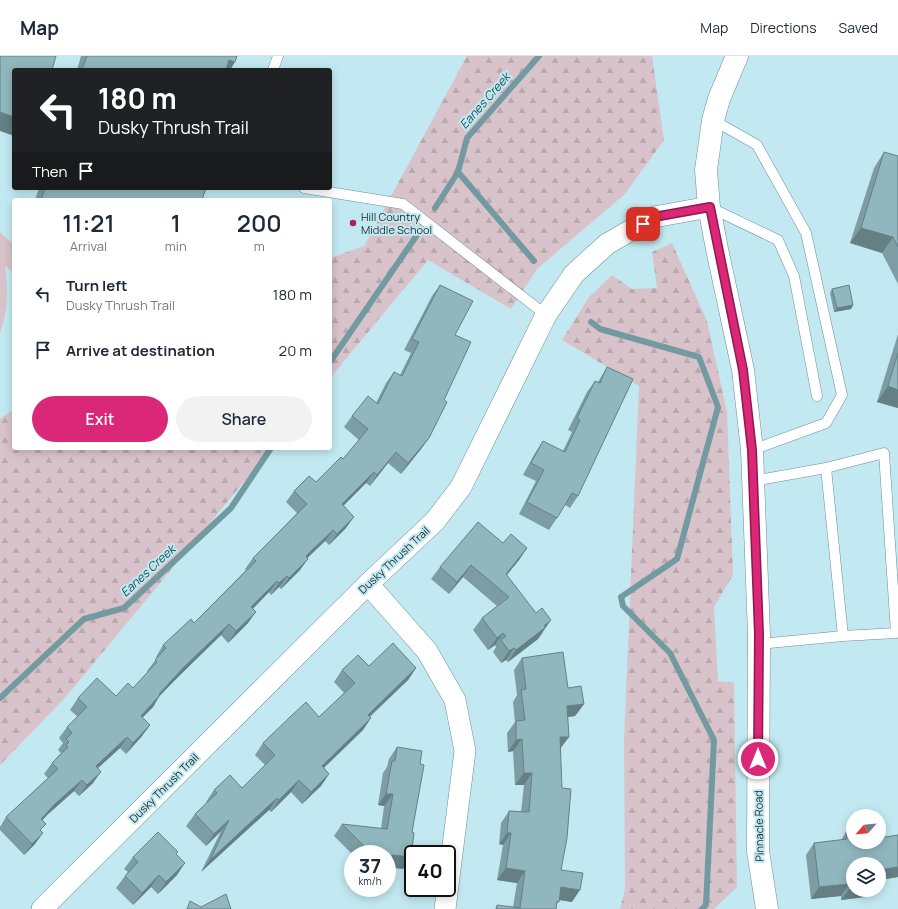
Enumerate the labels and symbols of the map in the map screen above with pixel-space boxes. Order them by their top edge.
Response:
water label: Eanes Creek [456,67,515,132]
pin [626,207,660,241]
place label: Hill Country Middle School [361,209,432,237]
marker: Hill Country Middle School [348,218,358,228]
street label: Dusky Thrush Trail [355,523,433,597]
water label: Eanes Creek [117,539,180,600]
position arrow [737,738,779,780]
street label: Dusky Thrush Trail [126,750,202,826]
street label: Pinnacle Road [750,790,767,862]
north arrow [846,809,886,849]
speed limit sign: 40 [404,845,456,897]

